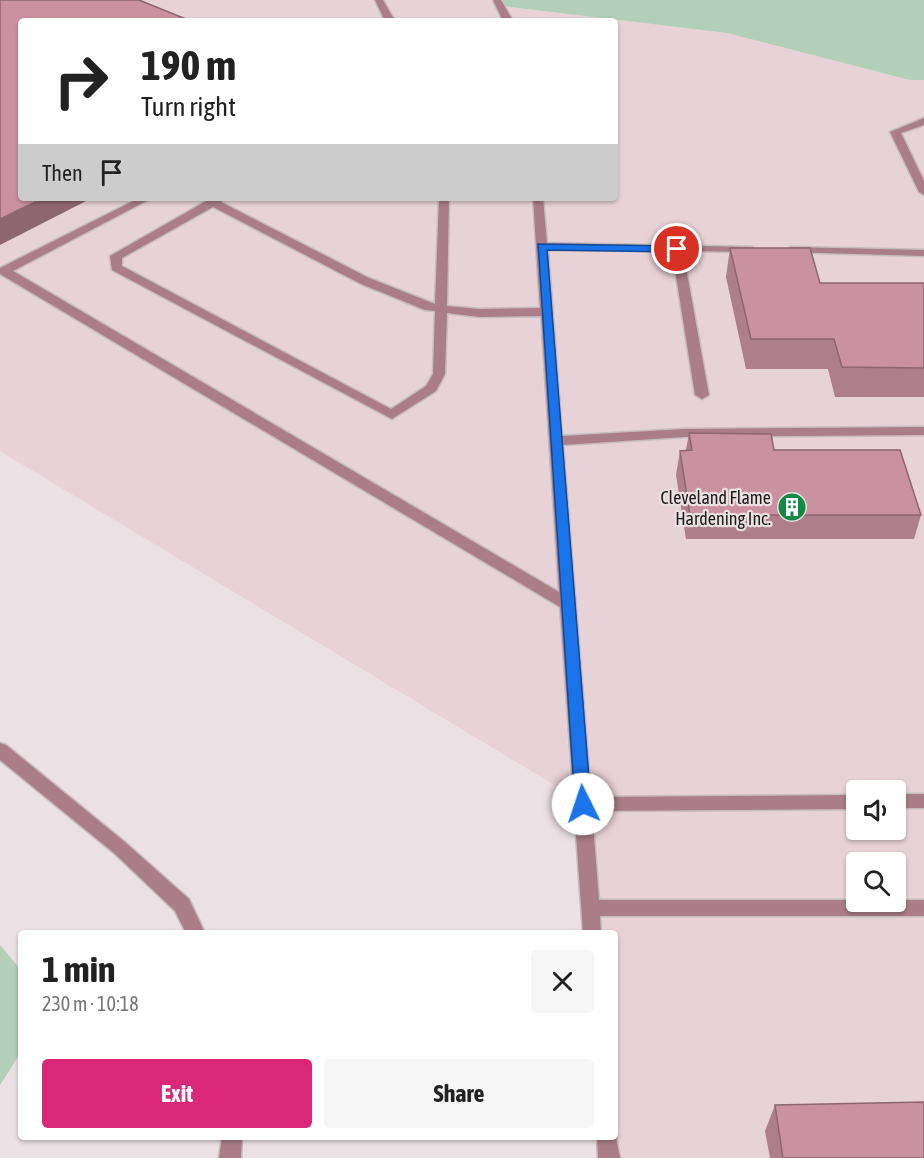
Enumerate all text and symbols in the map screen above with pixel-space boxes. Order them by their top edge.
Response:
text: 190 m [141,41,236,89]
icon: right [42,42,120,120]
text: Turn right [141,91,236,122]
icon: arrive [95,156,128,189]
text: Then [42,160,83,186]
pin [651,223,702,274]
icon: arrive [660,232,693,265]
place label: Cleveland Flame Hardening Inc. [661,487,771,529]
building icon: Cleveland Flame Hardening Inc. [776,491,808,523]
position arrow [551,772,615,836]
map controls [846,780,906,912]
button: sound [846,780,906,840]
button: search [846,852,906,912]
text: 1 min [42,948,116,990]
button: close [531,950,594,1013]
text: 230 m · 10:18 [42,992,139,1015]
button: Exit [42,1059,312,1128]
button: Share [324,1059,594,1128]

